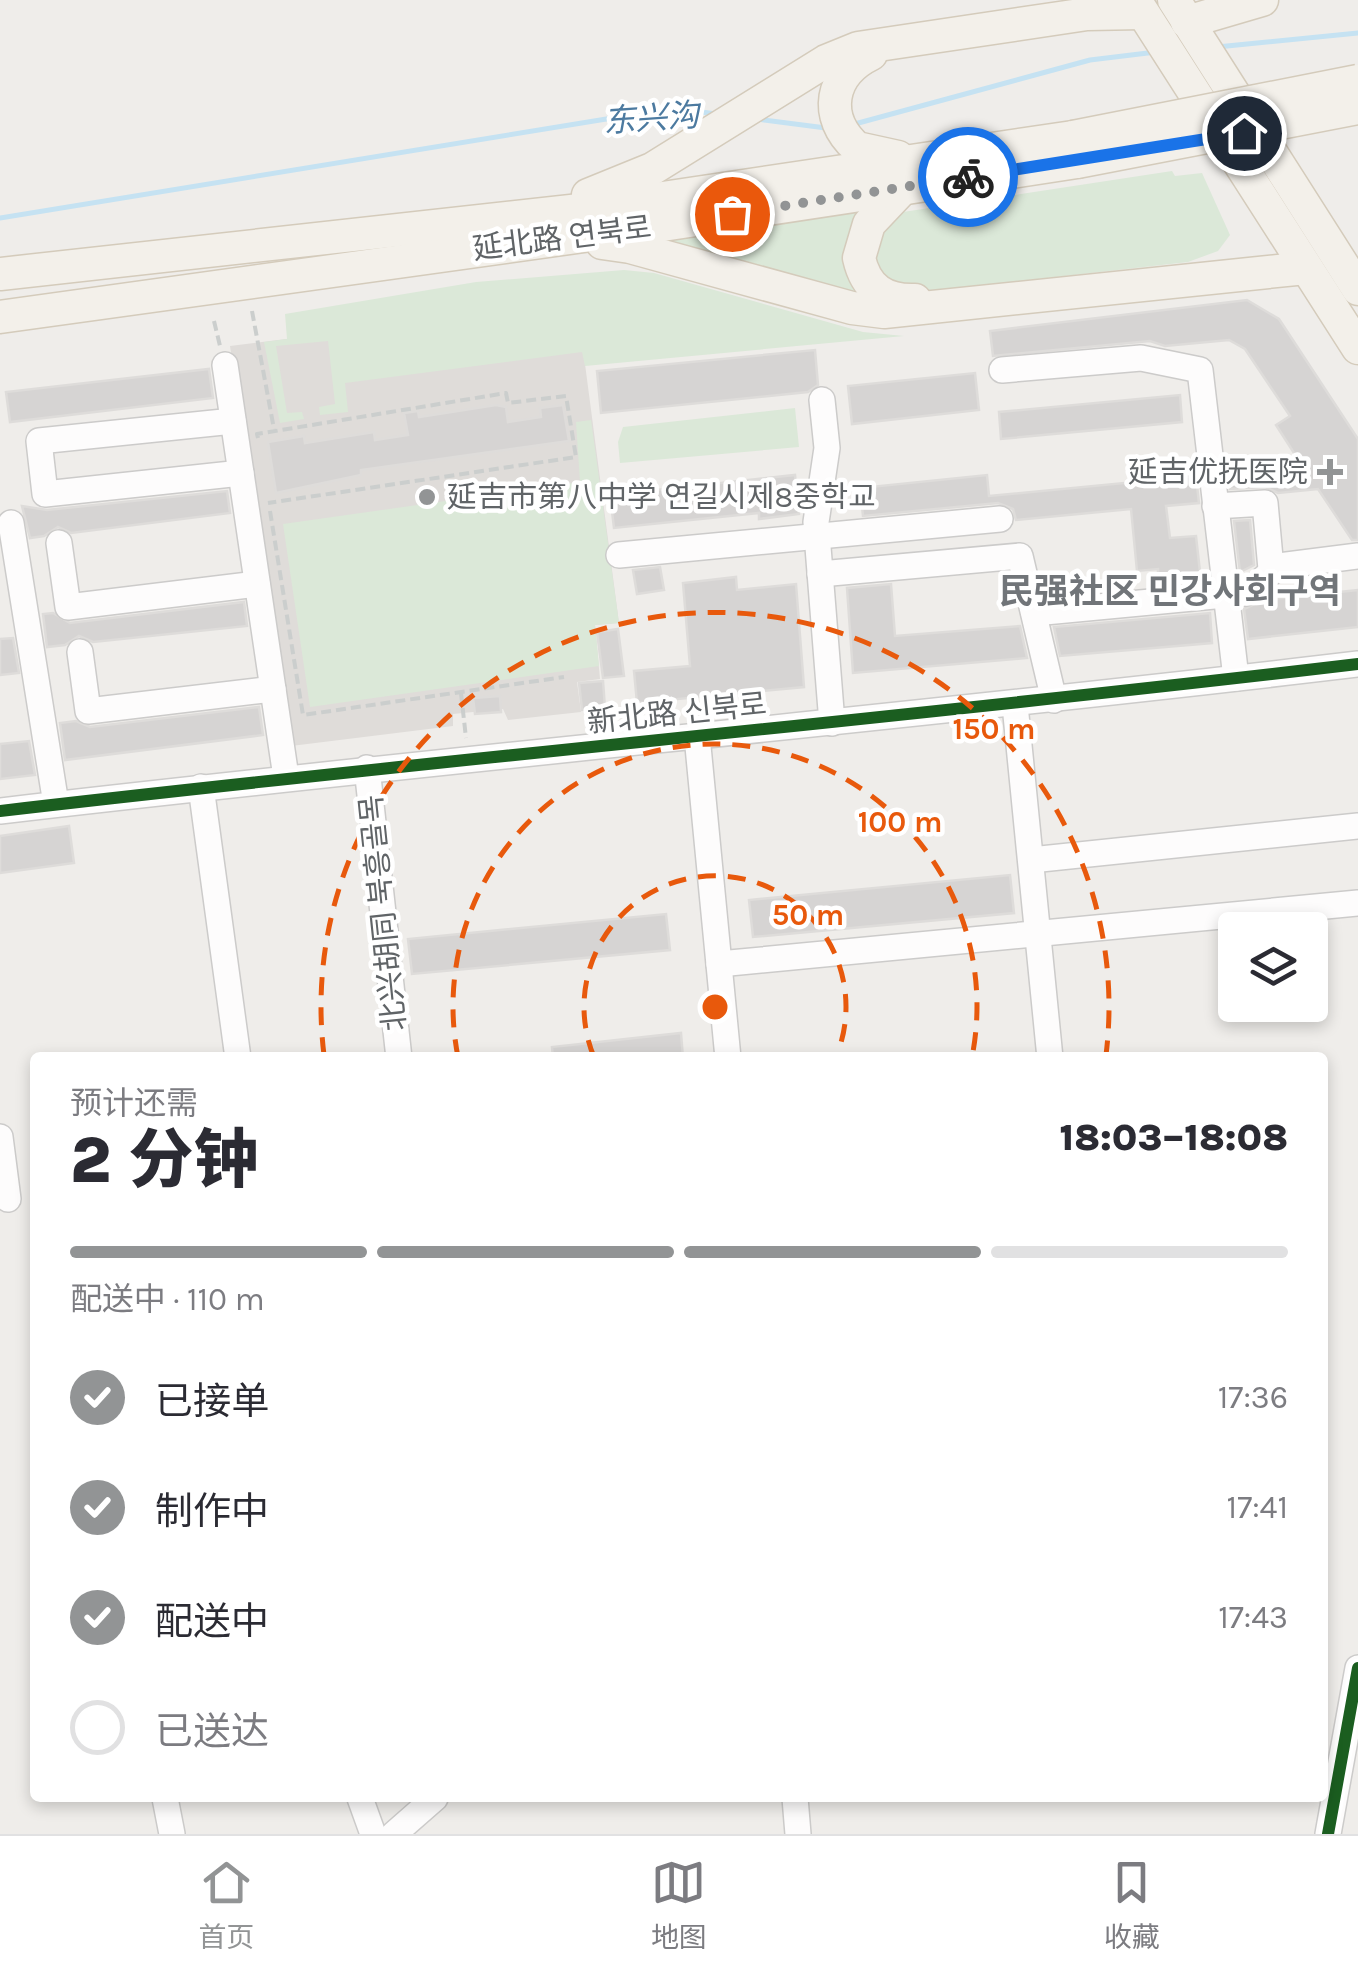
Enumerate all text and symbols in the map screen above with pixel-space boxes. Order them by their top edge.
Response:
pin [1202,91,1287,176]
water label: 东兴沟 [602,96,703,140]
icon: home [1217,106,1272,161]
courier [918,127,1018,227]
icon: bike [941,150,996,205]
pin [690,172,775,257]
icon: bag [705,187,760,242]
street label: 延北路 연북로 [471,209,653,267]
place label: 延吉优抚医院 [1128,454,1308,490]
marker: 延吉优抚医院 [1317,459,1343,485]
place label: 延吉市第八中学 연길시제8중학교 [447,479,876,515]
marker: 延吉市第八中学 연길시제8중학교 [416,486,438,508]
district label: 民强社区 민강사회구역 [999,571,1341,612]
street label: 新北路 신북로 [586,686,768,740]
text: 150 m [952,711,1036,747]
street label: 北兴胡同 북흥골목 [353,793,413,1033]
text: 100 m [858,804,942,840]
text: 50 m [772,897,844,933]
map controls [1218,912,1328,1022]
button: layers [1218,912,1328,1022]
centre of rings [697,989,733,1025]
text: 预计还需 [70,1085,198,1122]
text: 18:03–18:08 [1060,1115,1288,1160]
text: 2 分钟 [70,1122,259,1198]
text: 配送中 · 110 m [70,1281,265,1318]
icon: check [70,1370,125,1425]
text: 已接单 [155,1379,269,1424]
text: 17:36 [1218,1379,1288,1416]
icon: check [70,1480,125,1535]
text: 制作中 [155,1489,269,1534]
text: 17:41 [1227,1489,1288,1526]
icon: check [70,1590,125,1645]
text: 配送中 [155,1599,269,1644]
text: 17:43 [1218,1599,1288,1636]
text: 已送达 [155,1709,269,1754]
tab: 首页 [198,1855,254,1955]
tab: 地图 [651,1855,707,1955]
tab: 收藏 [1104,1855,1160,1955]

